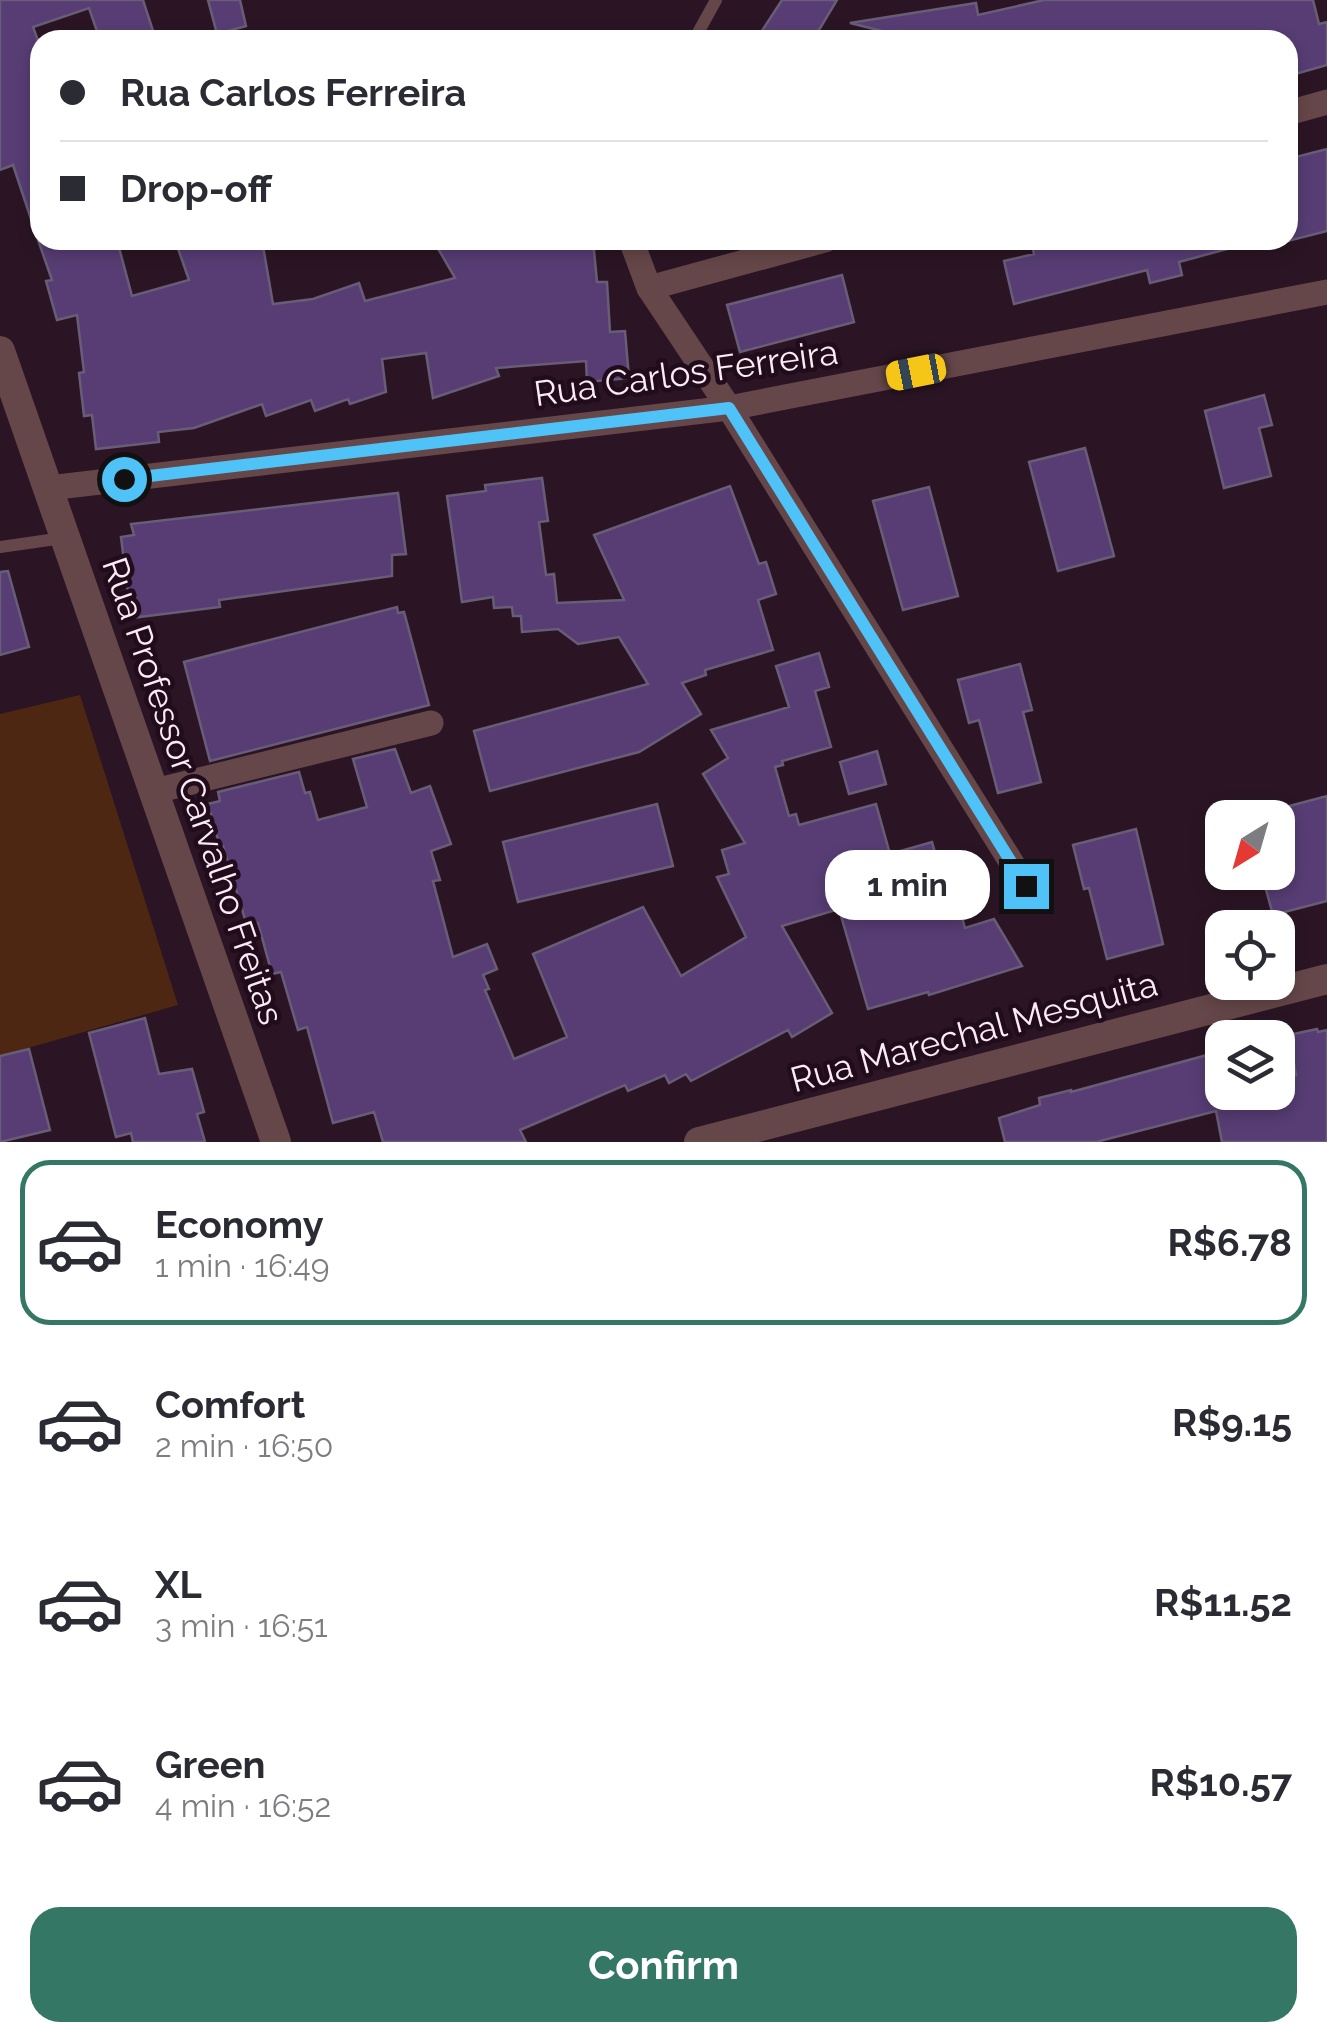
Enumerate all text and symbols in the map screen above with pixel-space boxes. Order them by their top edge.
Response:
text: Rua Carlos Ferreira [120,70,466,115]
text: Drop-off [120,166,272,211]
street label: Rua Carlos Ferreira [531,331,841,414]
car [884,352,948,392]
route start [102,457,147,502]
street label: Rua Professor Carvalho Freitas [94,552,293,1030]
north arrow [1205,800,1295,890]
map controls [1205,800,1295,1110]
callout: 1 min [826,851,991,921]
route end [1004,864,1049,909]
text: 1 min [867,866,948,903]
button: locate [1205,910,1295,1000]
street label: Rua Marechal Mesquita [786,963,1162,1100]
button: layers [1205,1020,1295,1110]
icon: car [35,1198,125,1288]
text: Economy [155,1202,324,1247]
text: R$6.78 [1168,1220,1292,1265]
text: 1 min · 16:49 [155,1247,330,1284]
icon: car [35,1378,125,1468]
text: Comfort [155,1382,305,1427]
text: R$9.15 [1172,1400,1292,1445]
text: 2 min · 16:50 [155,1427,333,1464]
icon: car [35,1558,125,1648]
text: XL [155,1562,202,1607]
text: R$11.52 [1154,1580,1292,1625]
text: 3 min · 16:51 [155,1607,328,1644]
icon: car [35,1738,125,1828]
text: Green [155,1742,265,1787]
text: R$10.57 [1150,1760,1292,1805]
text: 4 min · 16:52 [155,1787,331,1824]
button: Confirm [30,1907,1297,2022]

